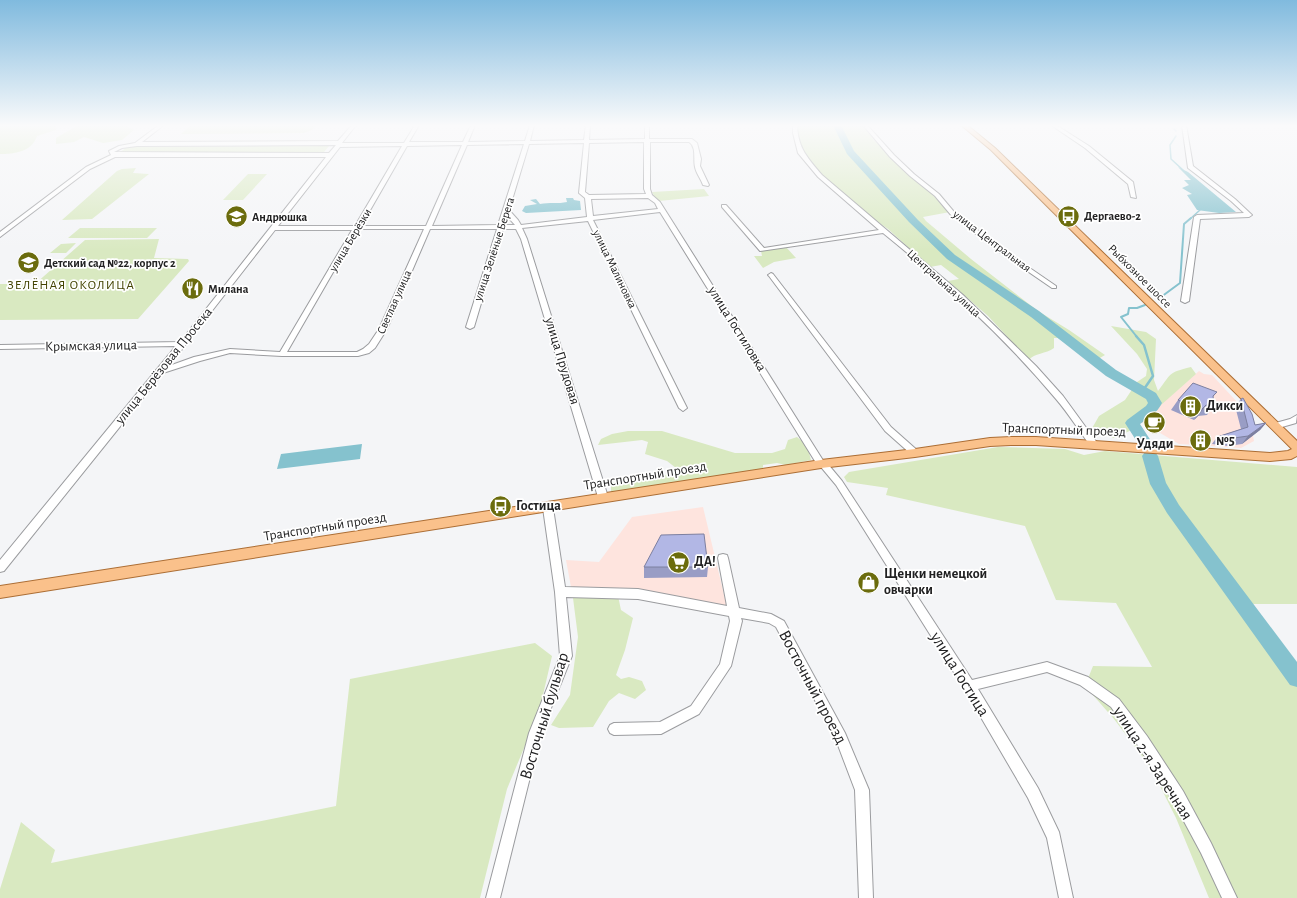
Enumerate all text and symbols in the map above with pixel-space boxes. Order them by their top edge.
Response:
street label: улица Зелёные Берега [471,195,518,304]
bus stop icon: Дергаево-2 [1056,203,1082,229]
school or university icon: Андрюшка [223,204,249,230]
street label: улица Берёзки [326,206,374,275]
street label: улица Центральная [949,207,1033,275]
place label: Дергаево-2 [1084,210,1141,222]
place label: Андрюшка [252,211,308,223]
street label: улица Малиновка [589,227,639,311]
street label: Рыбхозное шоссе [1106,242,1174,310]
street label: Центральная улица [904,247,983,320]
school or university icon: Детский сад №22, корпус 2 [16,250,42,276]
place label: Детский сад №22, корпус 2 [44,257,176,270]
street label: Светлая улица [375,268,415,336]
restaurant icon: Милана [179,276,205,302]
district label: ЗЕЛЁНАЯ ОКОЛИЦА [7,278,135,292]
place label: Милана [208,283,249,295]
street label: улица Гостиловка [705,283,769,374]
street label: улица Берёзовая Просека [112,305,216,428]
street label: улица Прудовая [542,315,582,406]
street label: Крымская улица [45,338,138,354]
building icon: Дикси [1177,393,1203,419]
place label: Дикси [1206,399,1243,413]
cafe icon: Удяди [1142,409,1168,435]
street label: Транспортный проезд [1002,421,1126,439]
building icon: №5 [1188,428,1214,454]
place label: №5 [1216,434,1235,448]
place label: Удяди [1136,437,1174,451]
street label: Транспортный проезд [583,459,707,493]
bus stop icon: Гостица [487,493,513,519]
place label: Гостица [516,499,561,513]
street label: Транспортный проезд [263,510,387,544]
supermarket icon: ДА! [666,549,692,575]
place label: ДА! [694,555,716,569]
place label: Щенки немецкой овчарки [884,567,987,597]
shop icon: Щенки немецкой овчарки [855,569,881,595]
street label: Восточный проезд [776,627,850,747]
street label: улица Гостица [926,628,993,720]
street label: Восточный бульвар [517,651,572,782]
street label: улица 2-я Заречная [1109,702,1196,824]

